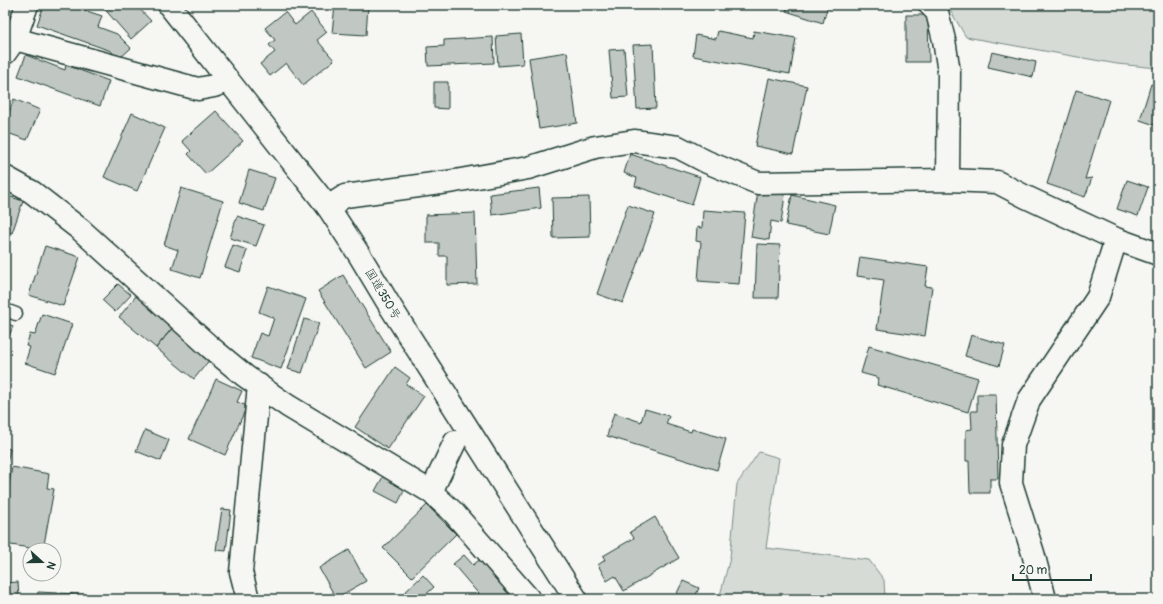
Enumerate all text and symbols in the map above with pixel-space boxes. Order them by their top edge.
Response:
street label: 国道350号 [361,266,404,323]
north arrow [22,542,62,582]
scale bar [1013,556,1091,582]
text: N [43,560,58,572]
text: 20 m [1019,563,1048,578]

